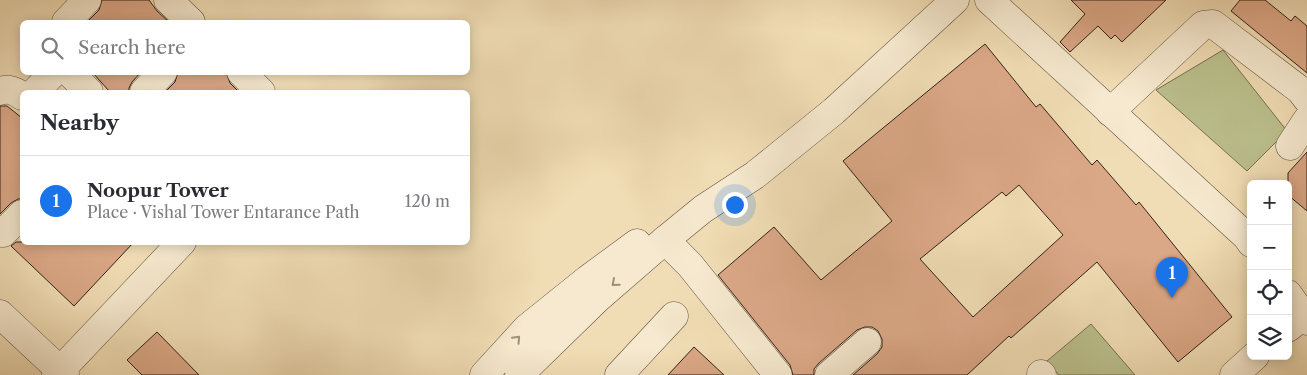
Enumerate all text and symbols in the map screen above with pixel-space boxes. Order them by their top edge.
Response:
search box [20,20,470,75]
icon: search [38,34,66,62]
text: Search here [78,36,186,59]
text: Nearby [40,110,119,135]
text: Noopur Tower [87,179,229,202]
map controls [1247,180,1292,360]
button: + [1247,180,1292,225]
text: 1 [52,191,60,211]
text: 120 m [405,191,450,211]
your location [722,192,748,218]
text: Place · Vishal Tower Entarance Path [87,202,360,222]
button: − [1247,225,1292,270]
pin: 1 [1156,257,1188,298]
button: locate [1247,270,1292,315]
one-way arrow [612,278,621,286]
button: layers [1247,315,1292,360]
one-way arrow [511,336,520,345]

